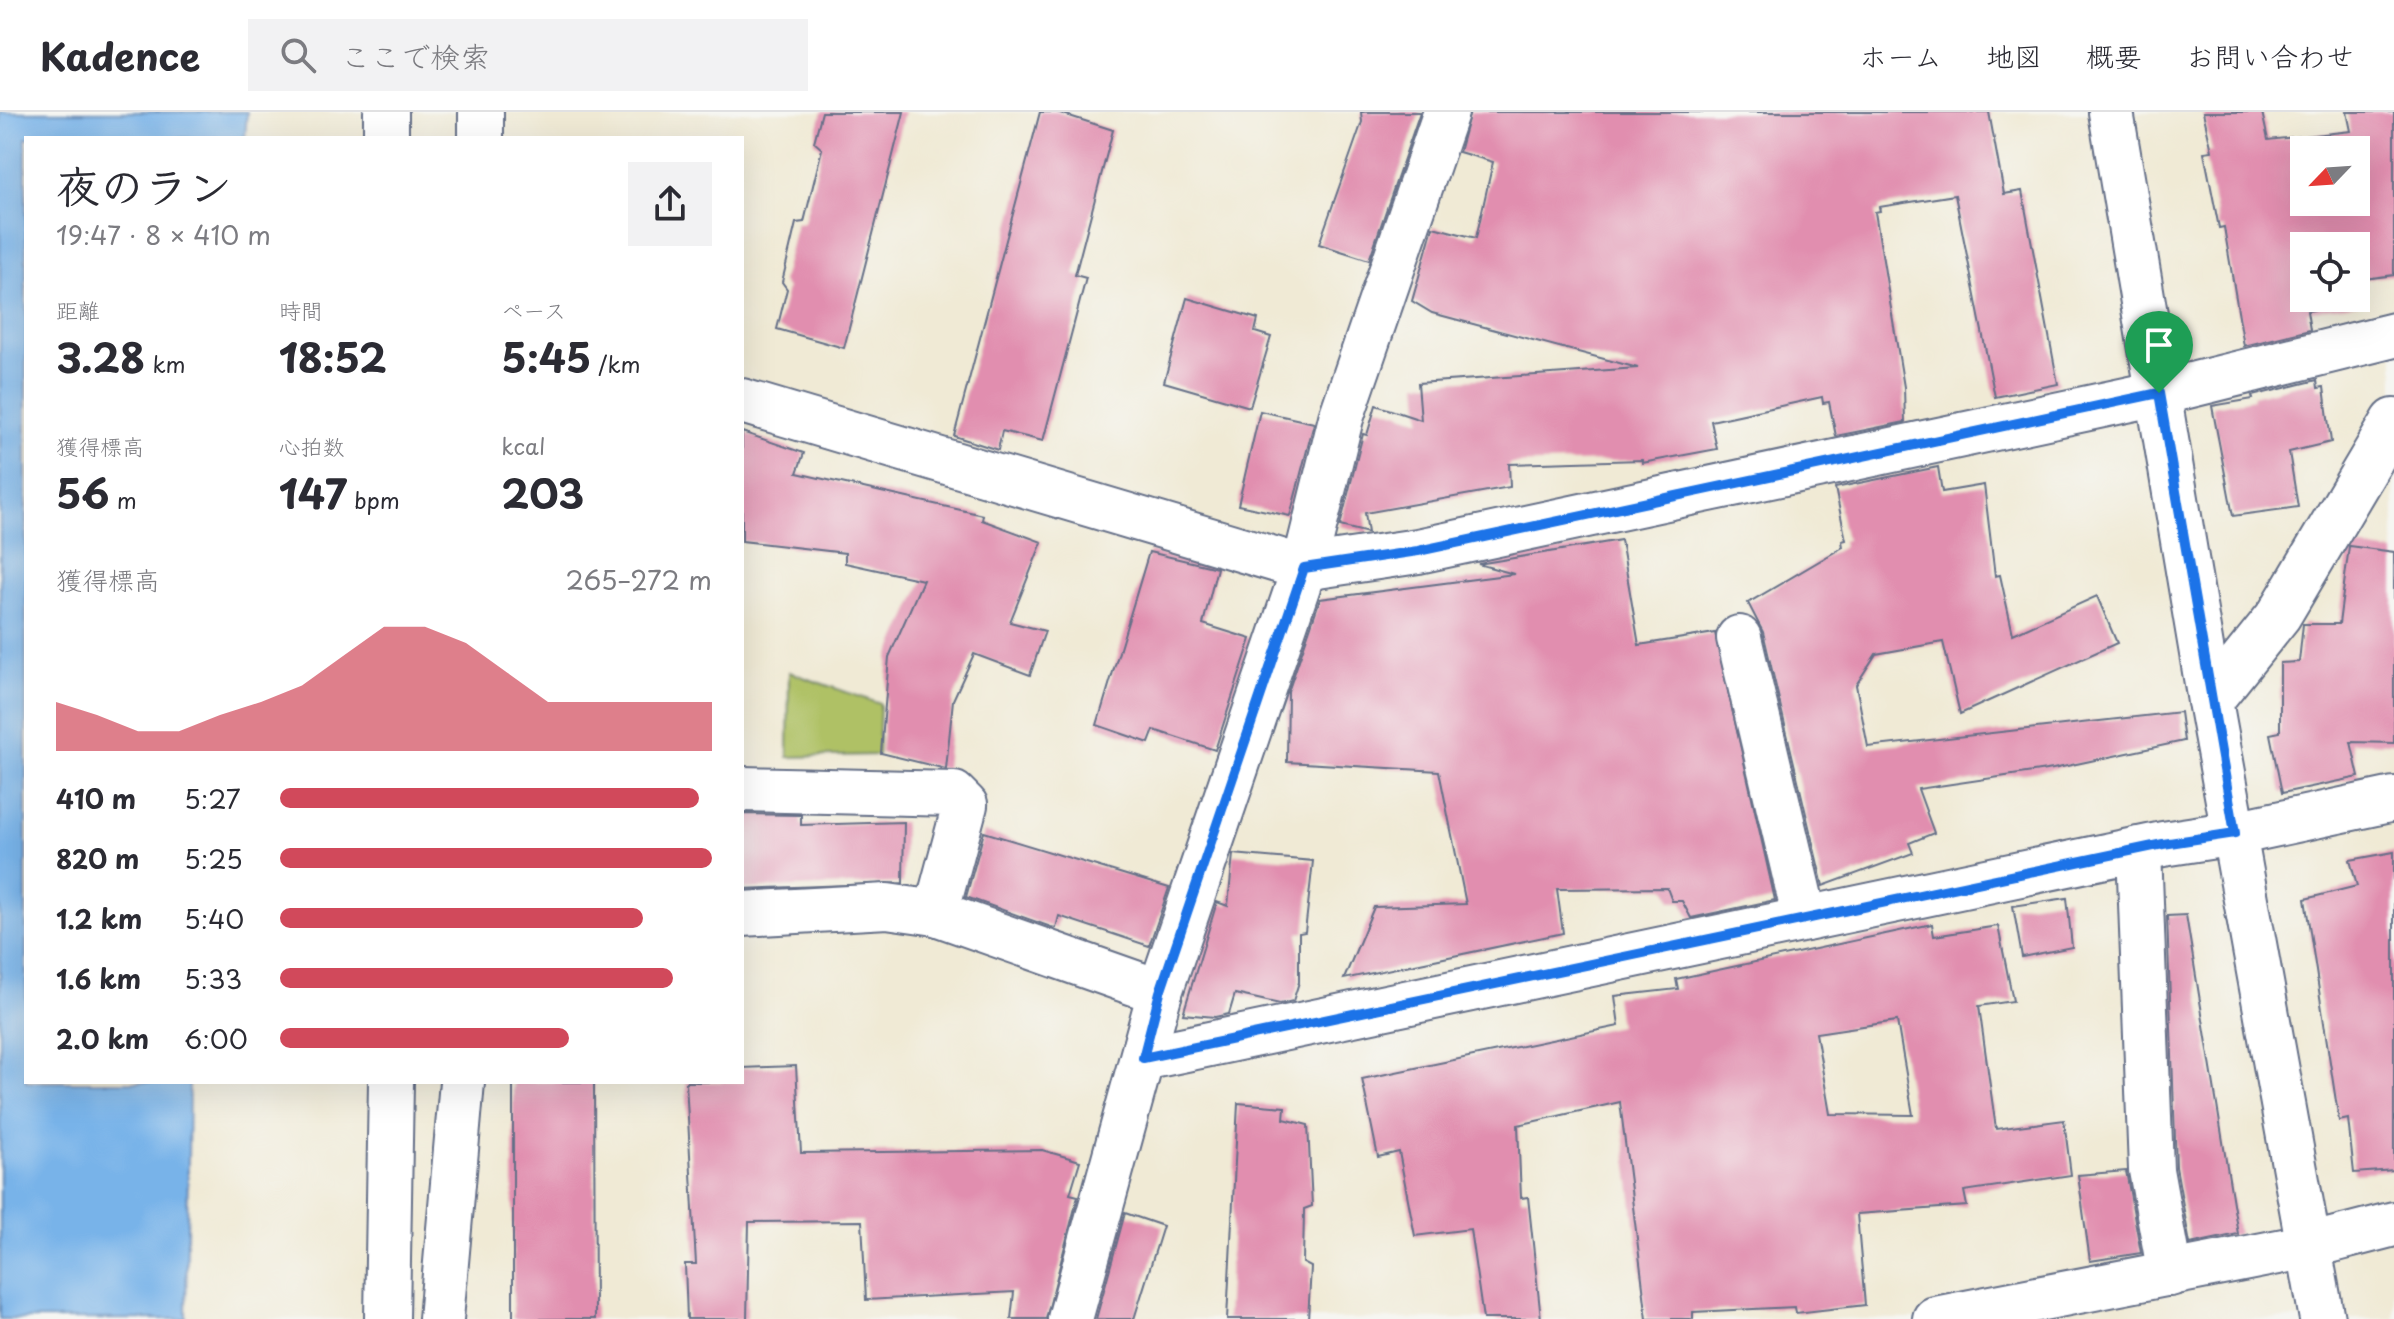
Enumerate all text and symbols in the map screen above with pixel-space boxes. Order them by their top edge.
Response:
search box [248,19,808,91]
text: Kadence [40,27,200,84]
icon: search [276,33,320,77]
text: ここで検索 [340,33,490,78]
text: ホーム [1859,34,1942,77]
text: 地図 [1986,34,2042,77]
text: 概要 [2086,34,2142,77]
text: お問い合わせ [2186,34,2354,77]
north arrow [2290,136,2370,216]
map controls [2290,136,2370,312]
text: 夜のラン [56,152,232,218]
button: share [628,162,712,246]
text: 19:47 · 8 × 410 m [56,215,271,254]
button: locate [2290,232,2370,312]
text: 距離 [56,293,100,326]
text: 時間 [279,293,323,326]
text: ペース [501,293,566,326]
pin [2125,311,2193,393]
icon: arrive [2137,323,2181,367]
text: 3.28 [56,326,145,387]
text: 18:52 [279,326,387,387]
text: 5:45 [501,326,591,387]
text: km [145,347,186,380]
text: /km [591,347,640,380]
text: 獲得標高 [56,429,144,462]
text: 心拍数 [279,429,345,462]
text: kcal [501,429,545,462]
text: 56 [56,462,110,523]
text: 147 [279,462,347,523]
text: 203 [501,462,584,523]
text: m [110,483,137,516]
text: bpm [347,483,400,516]
text: 獲得標高 [56,560,160,599]
text: 265–272 m [566,560,712,599]
text: 410 m [56,779,136,818]
text: 5:27 [184,779,241,818]
text: 820 m [56,839,139,878]
text: 5:25 [184,839,243,878]
text: 1.2 km [56,899,142,938]
text: 5:40 [184,899,244,938]
text: 1.6 km [56,959,141,998]
text: 5:33 [184,959,242,998]
text: 2.0 km [56,1019,149,1058]
text: 6:00 [184,1019,248,1058]

